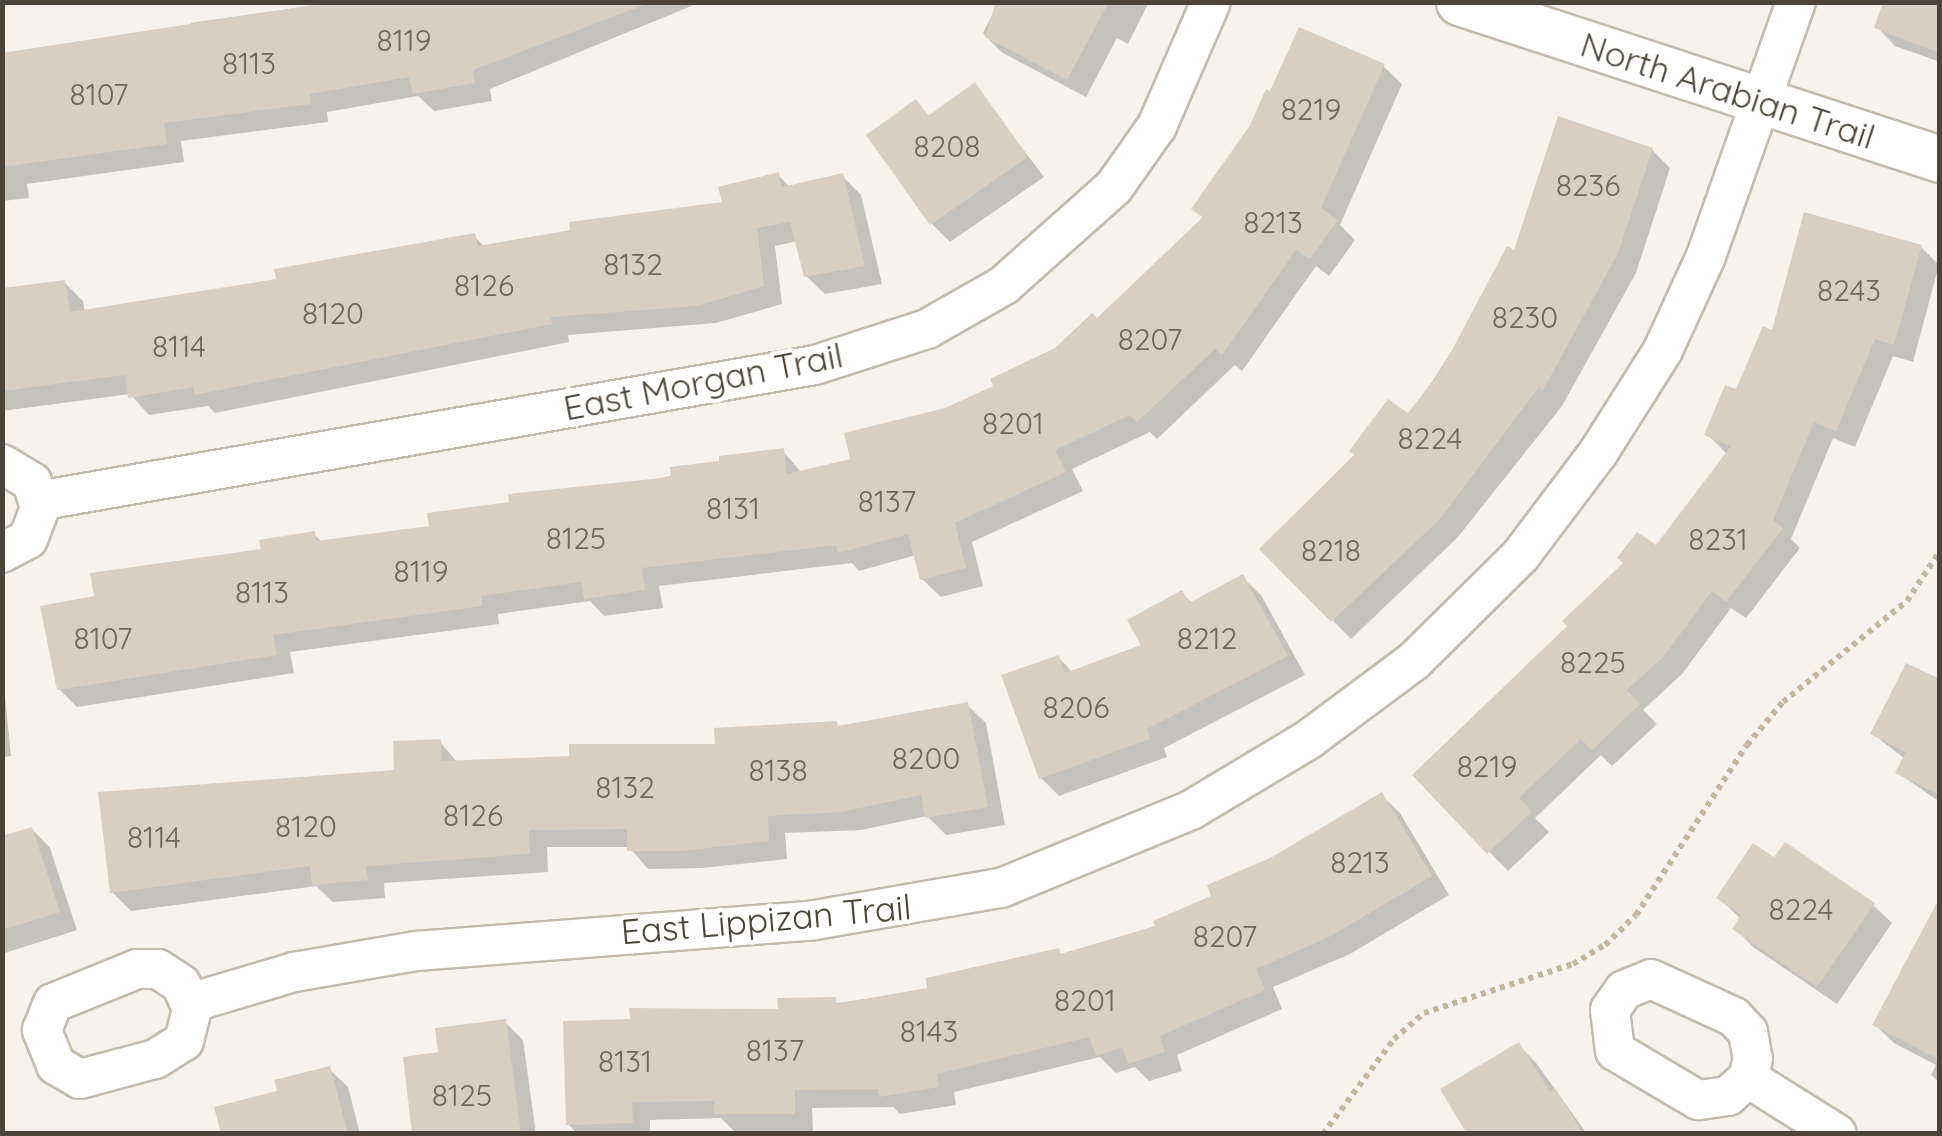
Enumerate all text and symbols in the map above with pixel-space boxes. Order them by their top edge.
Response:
house number: 8119 [376,22,432,58]
street label: North Arabian Trail [1576,23,1880,157]
house number: 8113 [222,45,276,81]
house number: 8107 [70,76,128,112]
house number: 8219 [1281,91,1341,127]
house number: 8208 [914,128,980,164]
house number: 8236 [1556,167,1620,203]
house number: 8213 [1243,204,1303,240]
house number: 8132 [603,246,663,282]
house number: 8126 [454,267,514,303]
house number: 8243 [1817,272,1881,308]
house number: 8120 [302,295,364,331]
house number: 8230 [1492,299,1558,335]
house number: 8207 [1118,321,1182,357]
house number: 8114 [152,328,206,364]
street label: East Morgan Trail [560,333,846,429]
house number: 8201 [982,405,1044,441]
house number: 8224 [1398,420,1462,456]
house number: 8137 [858,483,916,519]
house number: 8131 [706,490,760,526]
house number: 8125 [546,520,606,556]
house number: 8231 [1688,521,1748,557]
house number: 8218 [1301,532,1361,568]
house number: 8119 [393,553,449,589]
house number: 8113 [235,574,289,610]
house number: 8107 [74,620,132,656]
house number: 8212 [1177,620,1237,656]
house number: 8225 [1560,644,1626,680]
house number: 8206 [1043,689,1109,725]
house number: 8200 [892,740,960,776]
house number: 8219 [1457,748,1517,784]
house number: 8138 [748,752,808,788]
house number: 8132 [595,769,655,805]
house number: 8126 [443,797,503,833]
house number: 8120 [275,808,337,844]
house number: 8114 [127,819,181,855]
house number: 8213 [1330,844,1390,880]
street label: East Lippizan Trail [619,885,913,953]
house number: 8224 [1769,891,1833,927]
house number: 8207 [1193,918,1257,954]
house number: 8201 [1054,982,1116,1018]
house number: 8143 [900,1013,958,1049]
house number: 8137 [746,1032,804,1068]
house number: 8131 [598,1043,652,1079]
house number: 8125 [432,1077,492,1113]

